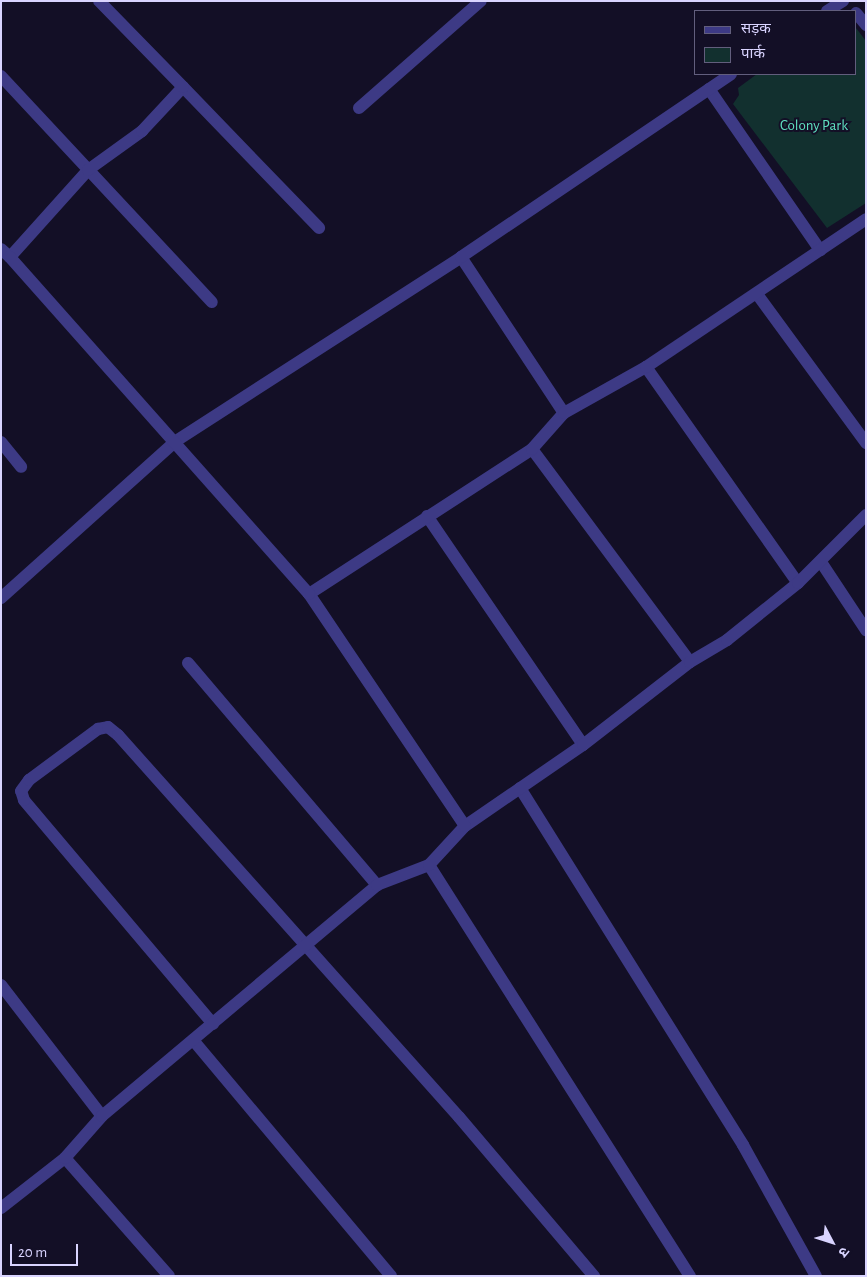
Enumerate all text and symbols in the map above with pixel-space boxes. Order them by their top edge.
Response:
legend [694,10,857,75]
text: सड़क [741,21,771,36]
text: पार्क [741,46,765,61]
park label: Colony Park [780,117,848,135]
north arrow [807,1217,857,1267]
scale bar [12,1234,80,1266]
text: उ [835,1244,851,1259]
text: 20 m [18,1245,47,1260]

